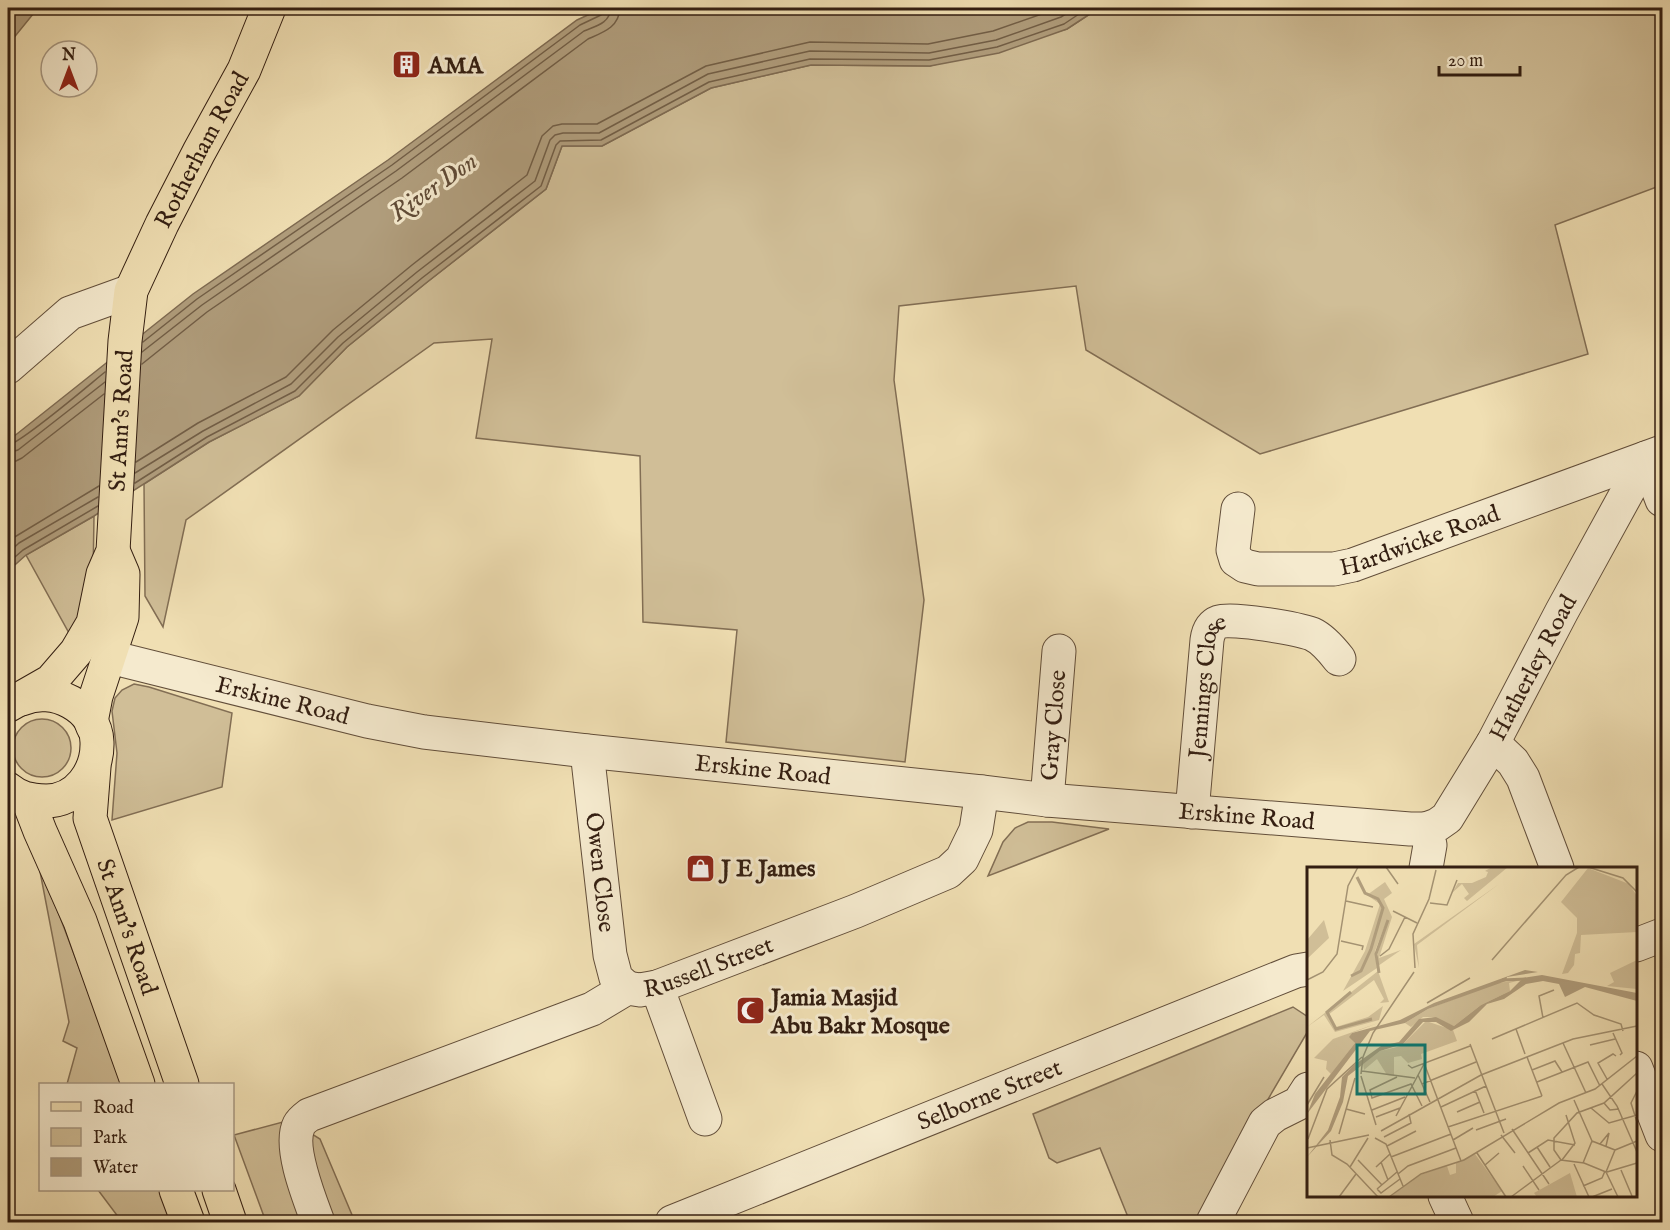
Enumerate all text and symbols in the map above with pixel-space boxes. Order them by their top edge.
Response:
north arrow [39,39,99,99]
scale bar [1439,39,1520,77]
text: N [61,46,76,66]
building icon: AMA [391,49,423,81]
text: 20 m [1448,50,1483,73]
place label: AMA [427,51,485,82]
street label: Rotherham Road [148,66,257,234]
water label: River Don [384,145,484,229]
street label: St Ann's Road [102,349,141,492]
street label: Hardwicke Road [1337,499,1504,584]
street label: Hatherley Road [1483,590,1585,746]
street label: Jennings Close [1182,607,1230,763]
street label: Gray Close [1035,669,1074,782]
street label: Erskine Road [212,670,353,733]
street label: Erskine Road [693,748,833,793]
street label: Erskine Road [1177,797,1316,838]
street label: Owen Close [577,811,621,934]
shop icon: J E James [684,852,716,884]
place label: J E James [718,854,816,885]
street label: St Ann's Road [88,855,164,999]
inset map [1307,867,1637,1197]
street label: Russell Street [641,930,778,1006]
place label: Jamia Masjid Abu Bakr Mosque [768,983,950,1042]
mosque icon: Jamia Masjid Abu Bakr Mosque [734,995,766,1027]
street label: Selborne Street [913,1053,1067,1139]
legend [39,1083,234,1191]
text: Road [93,1097,134,1120]
text: Park [93,1127,128,1150]
text: Water [93,1157,138,1180]

